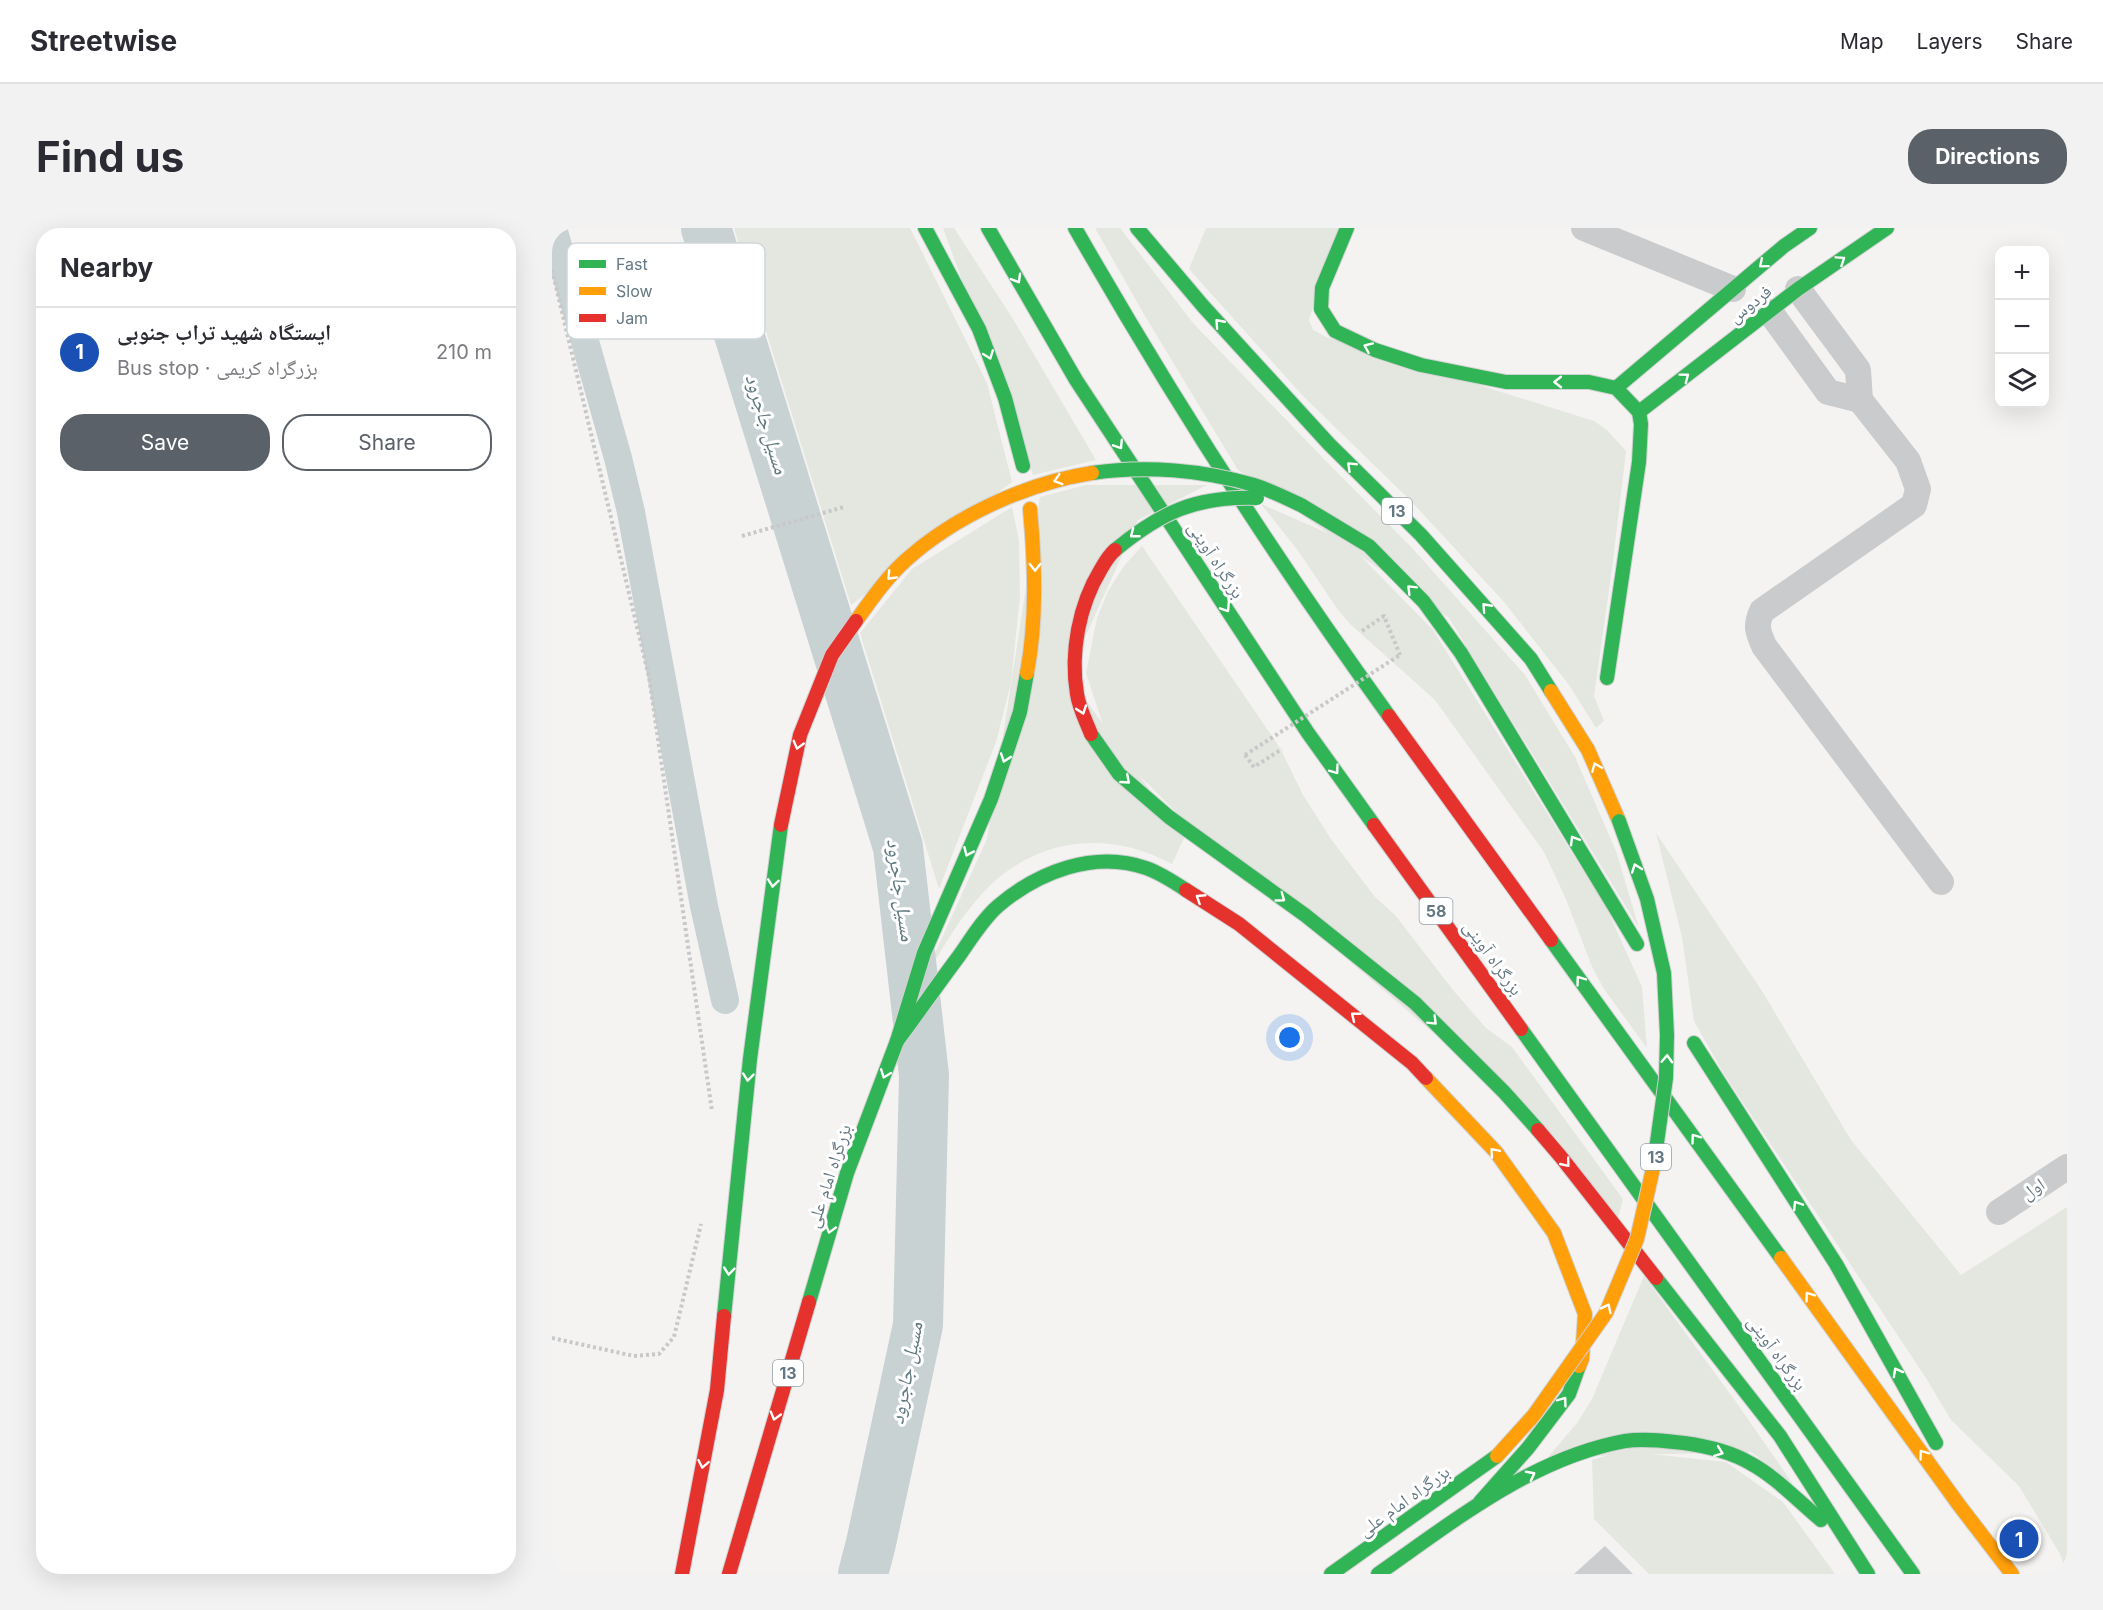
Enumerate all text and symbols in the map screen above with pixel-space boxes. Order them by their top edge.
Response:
text: Streetwise [30,24,177,58]
text: Map [1840,29,1884,54]
text: Layers [1917,29,1983,54]
text: Share [2016,29,2073,54]
button: Directions [1908,129,2067,184]
text: Find us [36,131,184,182]
legend [567,243,765,339]
map controls [1995,246,2049,408]
button: + [1995,246,2049,300]
text: Nearby [60,252,153,283]
text: Fast [616,254,648,274]
one-way arrow [1759,256,1770,267]
one-way arrow [1834,256,1845,267]
one-way arrow [1010,273,1022,283]
street label: فردوس [1724,280,1776,328]
text: Slow [616,281,653,301]
button: − [1995,300,2049,354]
text: Jam [616,308,648,328]
text: ایستگاه شهید تراب جنوبی [117,319,331,345]
one-way arrow [1215,320,1226,331]
text: 1 [75,340,84,364]
text: 210 m [436,340,492,364]
one-way arrow [1363,342,1374,354]
one-way arrow [981,350,994,360]
button: layers [1995,354,2049,408]
text: Bus stop · بزرگراه کریمی [117,356,318,380]
water label: مسیل جاجرود [739,371,794,477]
one-way arrow [1679,373,1690,384]
one-way arrow [1553,376,1562,388]
button: Save [60,414,270,471]
button: Share [282,414,492,471]
one-way arrow [1112,438,1123,449]
one-way arrow [1348,463,1359,474]
one-way arrow [1053,473,1064,485]
road number: 13 [1382,498,1412,524]
street label: بزرگراه آوینی [1183,517,1249,603]
one-way arrow [1130,527,1141,538]
one-way arrow [1029,562,1041,571]
one-way arrow [887,569,898,579]
one-way arrow [1407,586,1418,597]
one-way arrow [1219,601,1230,612]
one-way arrow [1482,603,1493,614]
one-way arrow [1075,704,1088,715]
one-way arrow [793,739,806,749]
one-way arrow [1000,753,1012,763]
one-way arrow [1591,762,1603,773]
one-way arrow [1328,763,1339,774]
one-way arrow [1119,773,1130,784]
one-way arrow [1569,836,1581,846]
water label: مسیل جاجرود [881,837,920,943]
one-way arrow [963,846,975,857]
one-way arrow [1631,863,1644,874]
one-way arrow [767,879,780,888]
one-way arrow [1275,891,1286,902]
one-way arrow [1195,895,1206,906]
road number: 58 [1420,898,1452,924]
street label: بزرگراه آوینی [1459,916,1528,1000]
one-way arrow [1577,976,1588,987]
one-way arrow [1351,1012,1362,1023]
one-way arrow [1426,1014,1437,1024]
your location [1275,1023,1304,1052]
one-way arrow [1660,1055,1673,1064]
one-way arrow [879,1068,892,1079]
one-way arrow [742,1072,755,1081]
street label: بزرگراه امام علی [802,1121,857,1231]
one-way arrow [1691,1134,1702,1145]
road number: 13 [1641,1144,1671,1170]
one-way arrow [1491,1148,1502,1159]
one-way arrow [1558,1156,1569,1167]
street label: اول [2017,1173,2049,1205]
one-way arrow [1793,1201,1805,1211]
one-way arrow [825,1223,837,1234]
one-way arrow [723,1266,736,1275]
one-way arrow [1805,1292,1816,1303]
one-way arrow [1600,1304,1612,1315]
street label: بزرگراه آوینی [1743,1311,1812,1395]
water label: مسیل جاجرود [884,1320,929,1426]
road number: 13 [773,1360,803,1386]
one-way arrow [1893,1368,1904,1379]
one-way arrow [1556,1397,1567,1408]
one-way arrow [770,1410,782,1421]
one-way arrow [1713,1444,1724,1457]
one-way arrow [1919,1450,1930,1461]
one-way arrow [697,1458,710,1468]
street label: بزرگراه امام علی [1354,1461,1455,1542]
one-way arrow [1525,1471,1536,1482]
pin: 1 [2000,1516,2038,1562]

